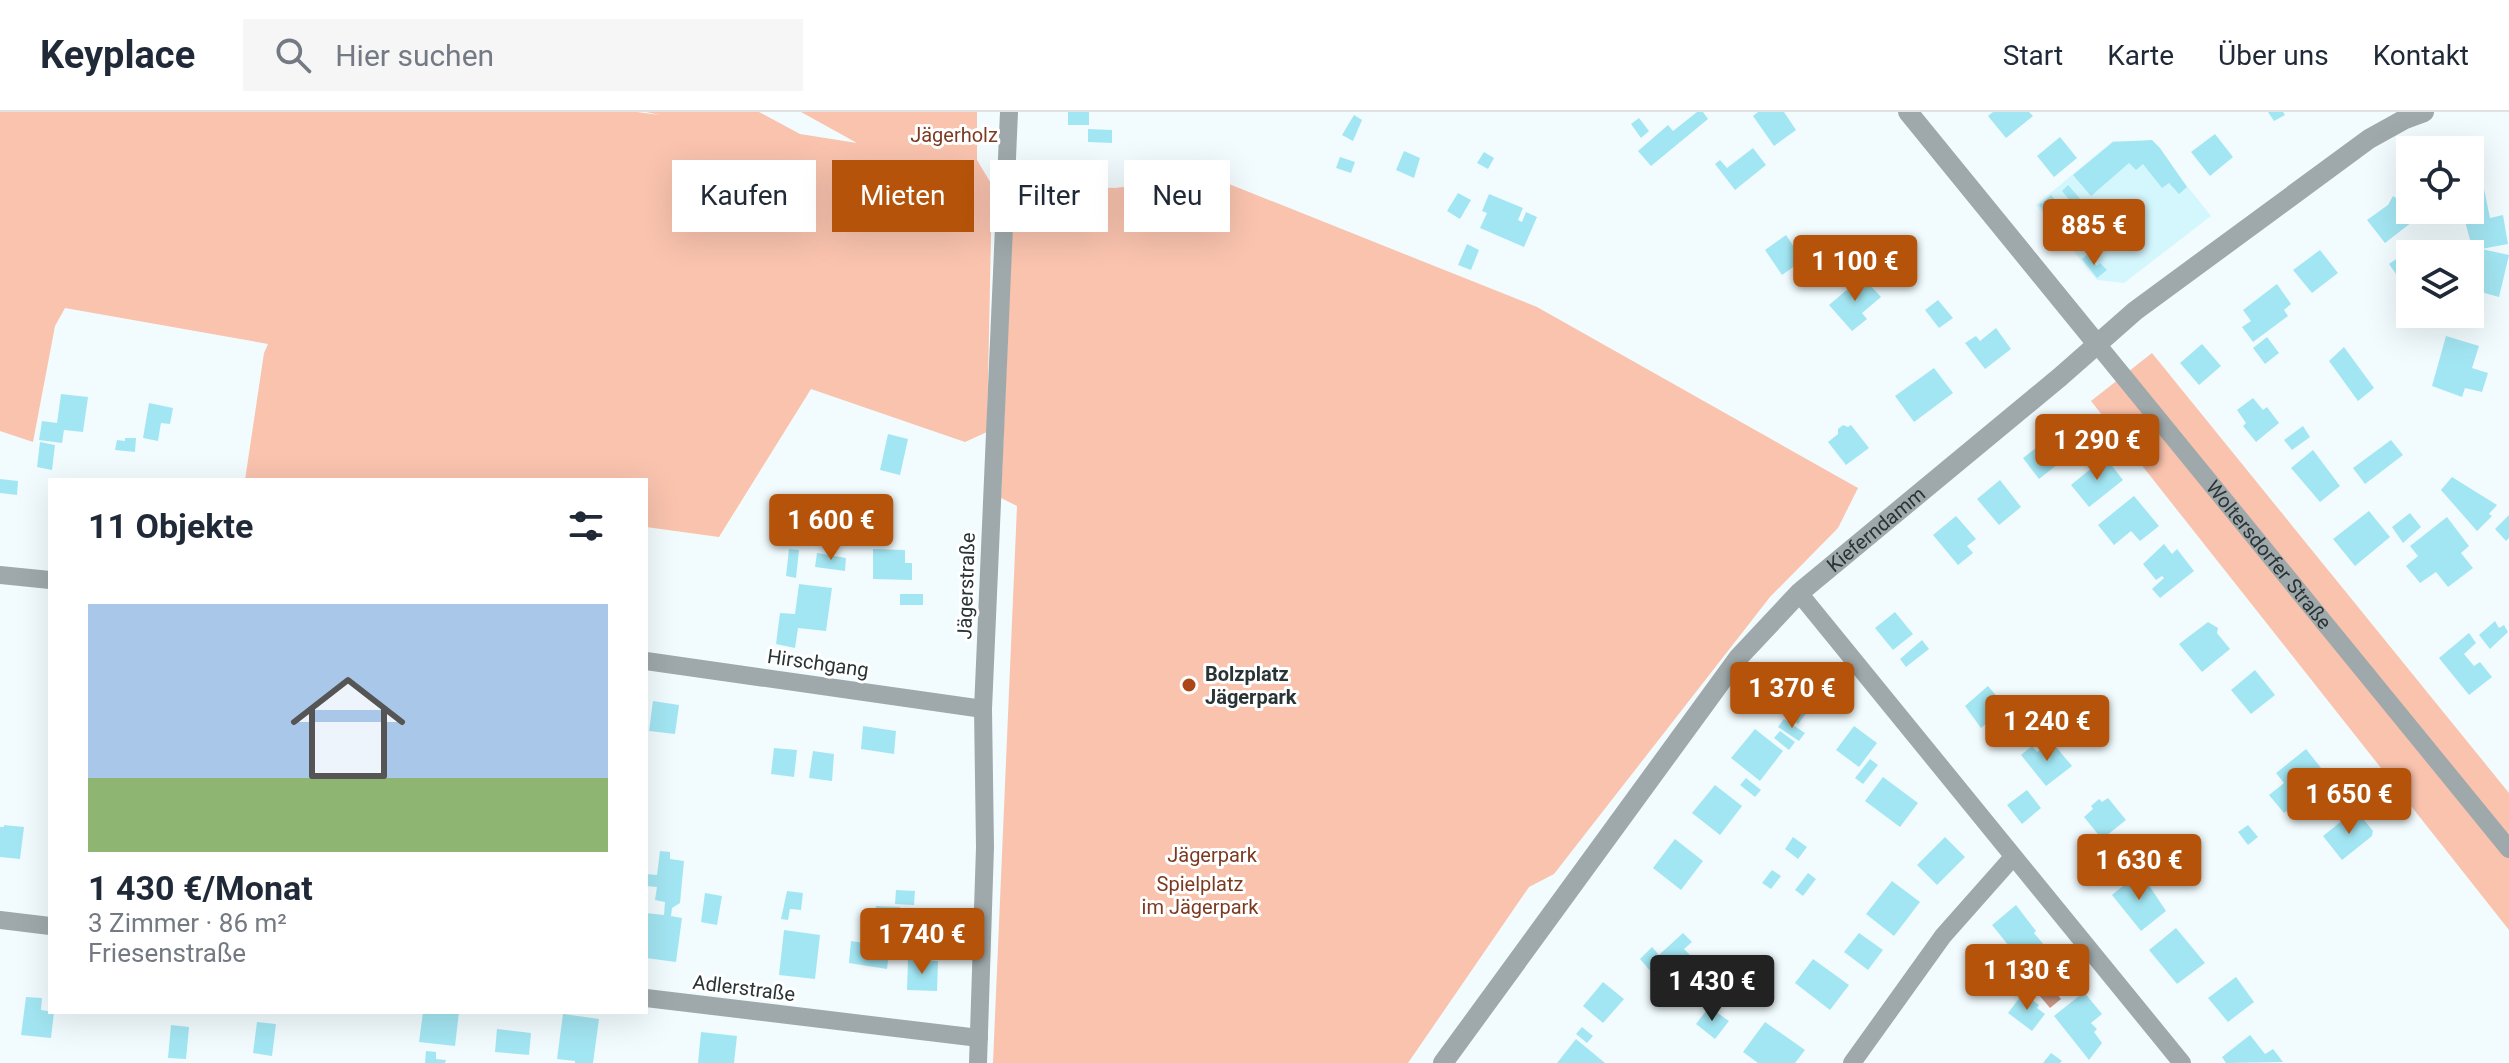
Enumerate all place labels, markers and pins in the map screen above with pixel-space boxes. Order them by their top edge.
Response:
pin: 885 € [2038,199,2150,267]
pin: 1 100 € [1781,235,1929,303]
pin: 1 290 € [2023,414,2171,482]
pin: 1 600 € [757,494,905,562]
place label: Bolzplatz Jägerpark [1205,662,1297,709]
pin: 1 370 € [1718,662,1866,730]
marker: Bolzplatz Jägerpark [1180,676,1198,694]
pin: 1 240 € [1973,695,2121,763]
pin: 1 650 € [2275,768,2423,836]
pin: 1 630 € [2065,834,2213,902]
pin: 1 740 € [848,908,996,976]
pin: 1 130 € [1953,944,2101,1012]
pin: 1 430 € [1638,955,1786,1023]

